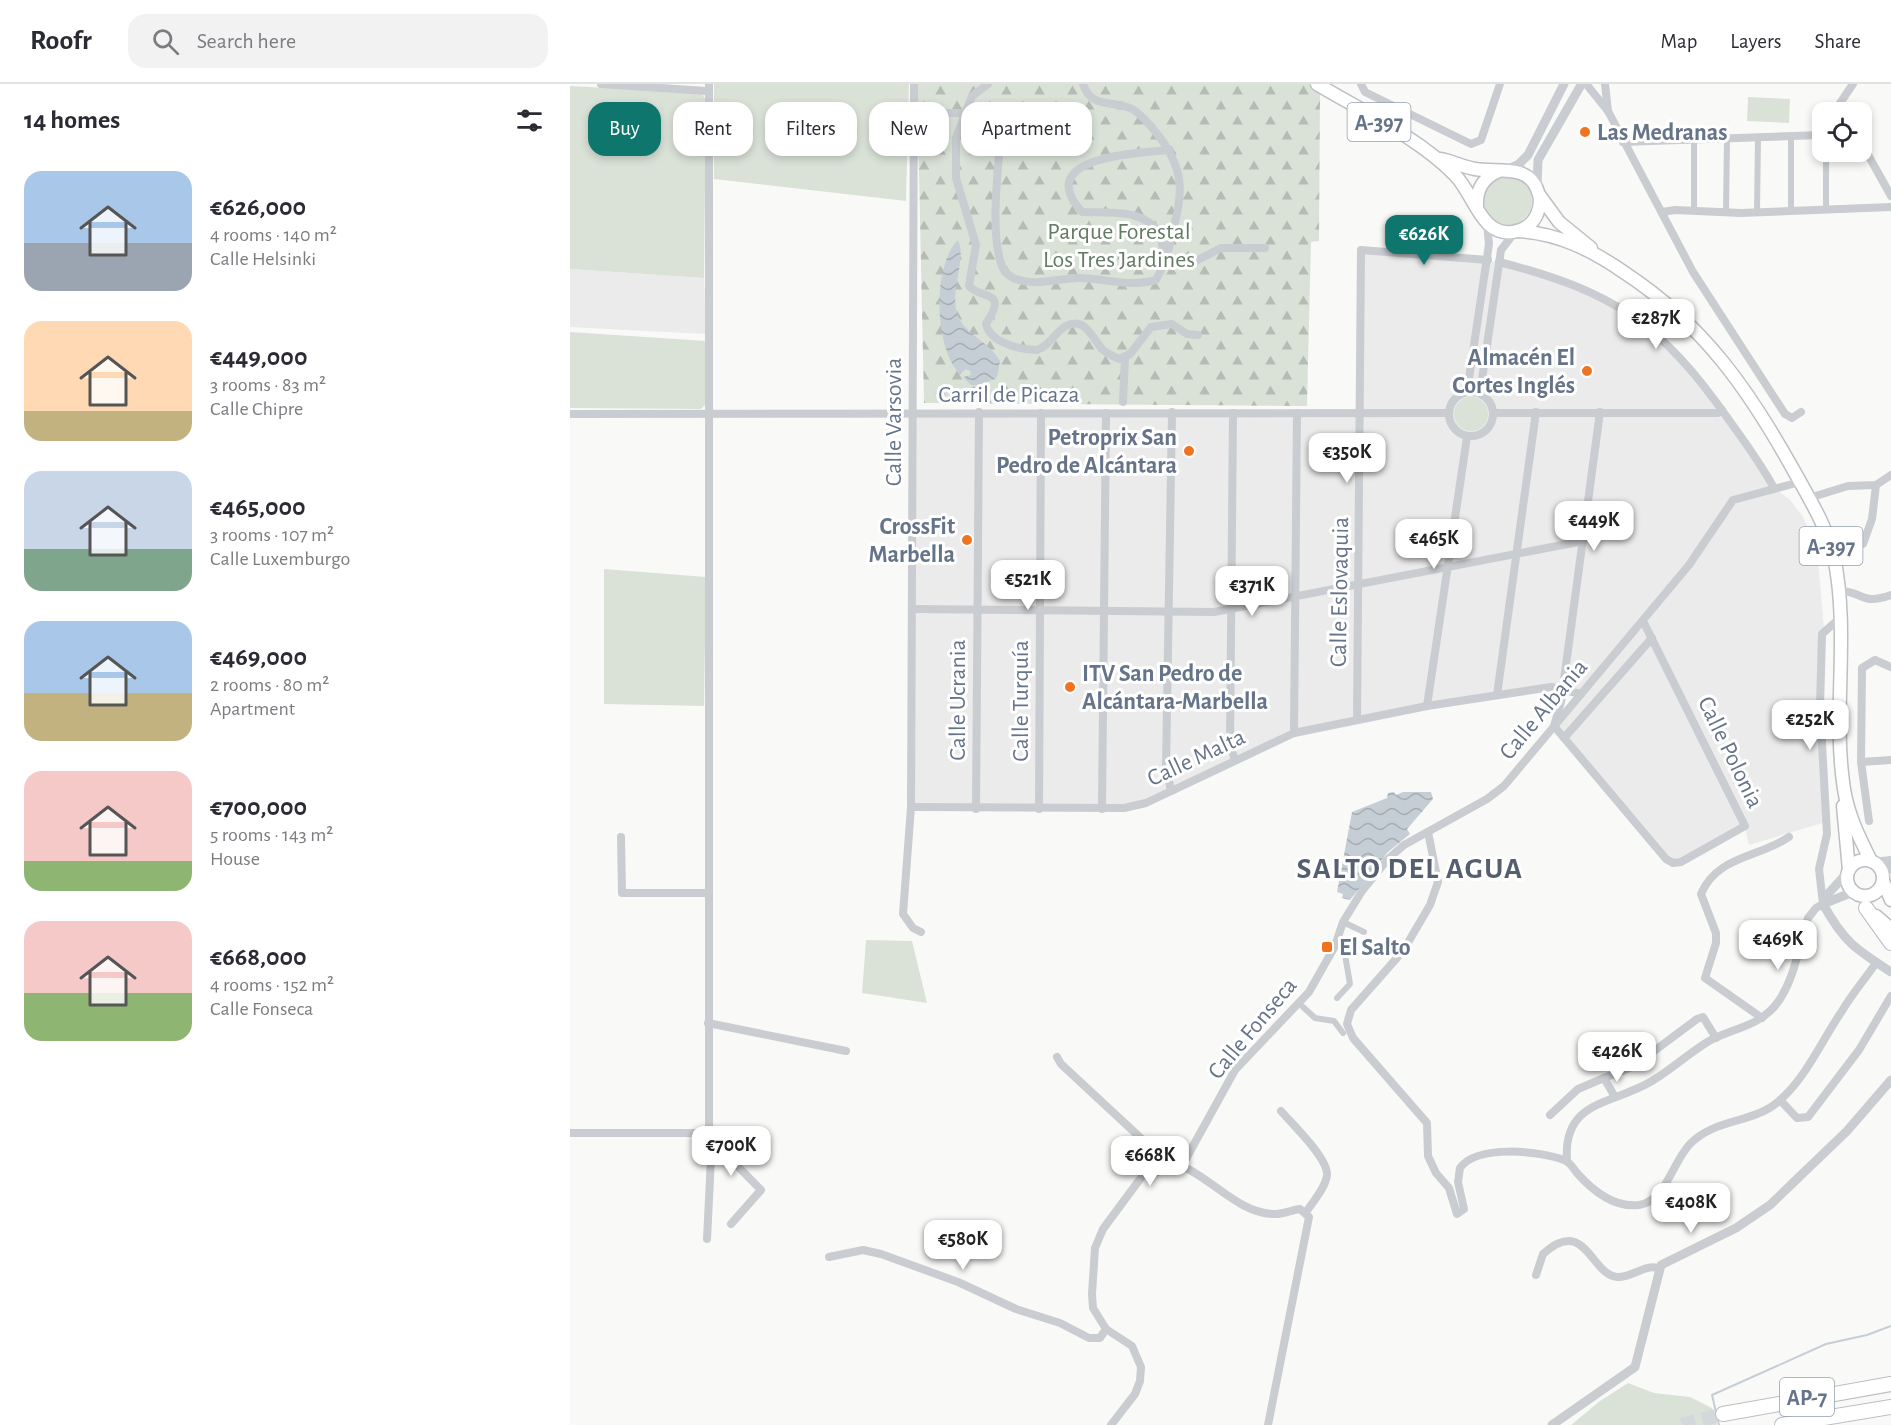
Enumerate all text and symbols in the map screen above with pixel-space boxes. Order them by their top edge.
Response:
search box [128,14,548,68]
icon: search [149,25,182,58]
text: Roofr [30,27,92,55]
text: Search here [197,30,296,52]
text: Map [1661,31,1697,52]
text: Layers [1730,31,1781,52]
text: Share [1814,31,1861,52]
chip: Buy [588,102,661,156]
chip: Rent [673,102,753,156]
chip: Filters [765,102,857,156]
chip: New [869,102,949,156]
chip: Apartment [961,102,1092,156]
map controls [1812,102,1872,162]
button: locate [1812,102,1872,162]
road number: A-397 [1348,103,1410,141]
icon: filters [513,104,546,137]
text: 14 homes [24,107,120,133]
place label: Las Medranas [1597,121,1727,145]
marker: Las Medranas [1578,125,1592,139]
text: €626,000 [210,194,306,220]
icon: home [72,195,144,267]
pin: €626K [1382,215,1466,266]
park label: Parque Forestal Los Tres Jardines [1043,220,1195,272]
text: €626K [1399,224,1449,244]
text: 4 rooms · 140 m² [210,225,337,245]
text: Calle Helsinki [210,249,316,269]
pin: €287K [1614,299,1698,350]
text: €287K [1632,308,1680,328]
text: €449,000 [210,344,307,370]
icon: home [72,345,144,417]
place label: Almacén El Cortes Inglés [1452,346,1575,398]
street label: Calle Varsovia [882,358,906,486]
marker: Almacén El Cortes Inglés [1580,364,1594,378]
text: 3 rooms · 83 m² [210,375,326,395]
street label: Carril de Picaza [938,383,1080,407]
text: Calle Chipre [210,399,303,419]
place label: Petroprix San Pedro de Alcántara [996,426,1177,478]
pin: €350K [1305,433,1389,484]
text: €350K [1323,442,1371,462]
marker: Petroprix San Pedro de Alcántara [1182,444,1196,458]
text: €465,000 [210,494,306,520]
icon: home [72,495,144,567]
pin: €449K [1552,501,1636,552]
text: €449K [1569,510,1619,530]
place label: CrossFit Marbella [869,515,955,567]
street label: Calle Eslovaquia [1327,517,1353,667]
pin: €465K [1392,519,1476,570]
text: 3 rooms · 107 m² [210,525,334,545]
road number: A-397 [1800,527,1862,565]
text: €465K [1409,528,1459,548]
marker: CrossFit Marbella [960,533,974,547]
text: Calle Luxemburgo [210,549,350,569]
pin: €521K [986,560,1070,611]
pin: €371K [1210,566,1294,617]
text: €521K [1005,569,1051,589]
text: €371K [1229,575,1275,595]
street label: Calle Ucrania [946,639,970,761]
street label: Calle Turquía [1009,640,1033,762]
text: €469,000 [210,644,307,670]
icon: home [72,645,144,717]
street label: Calle Albania [1495,655,1592,764]
place label: ITV San Pedro de Alcántara-Marbella [1082,662,1268,714]
text: 2 rooms · 80 m² [210,675,329,695]
marker: ITV San Pedro de Alcántara-Marbella [1063,680,1077,694]
street label: Calle Polonia [1693,693,1767,812]
text: Apartment [210,699,295,719]
pin: €252K [1768,700,1852,751]
text: €252K [1786,709,1834,729]
street label: Calle Malta [1144,725,1249,791]
text: €700,000 [210,794,307,820]
icon: home [72,795,144,867]
text: 5 rooms · 143 m² [210,825,333,845]
text: House [210,849,260,869]
district label: SALTO DEL AGUA [1296,854,1524,884]
pin: €469K [1736,920,1820,971]
text: €469K [1753,929,1803,949]
place label: El Salto [1339,936,1411,960]
marker: El Salto [1320,940,1334,954]
text: €668,000 [210,944,307,970]
icon: home [72,945,144,1017]
street label: Calle Fonseca [1204,973,1302,1084]
text: 4 rooms · 152 m² [210,975,334,995]
text: Calle Fonseca [210,999,313,1019]
pin: €426K [1575,1032,1659,1083]
text: €426K [1592,1041,1642,1061]
pin: €700K [689,1126,773,1177]
text: €700K [706,1135,756,1155]
pin: €668K [1108,1136,1192,1187]
text: €668K [1125,1145,1175,1165]
pin: €408K [1649,1183,1733,1234]
text: €408K [1665,1192,1717,1212]
pin: €580K [921,1220,1005,1271]
text: €580K [938,1229,988,1249]
road number: AP-7 [1780,1378,1834,1416]

